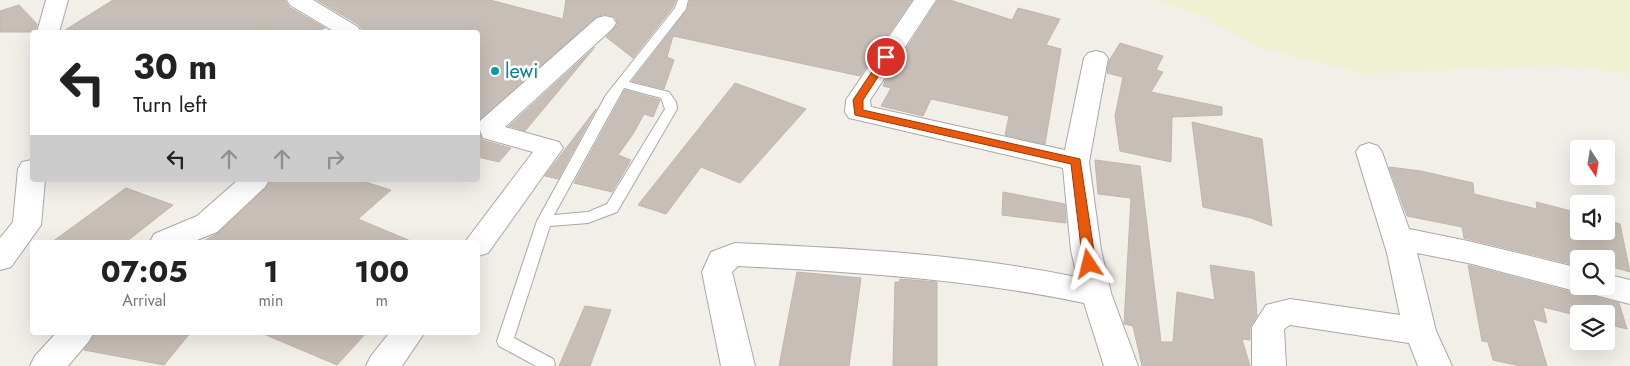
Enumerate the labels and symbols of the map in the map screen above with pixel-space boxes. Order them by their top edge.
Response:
pin [865,36,907,78]
place label: lewi [505,57,538,86]
marker: lewi [489,65,501,77]
north arrow [1570,140,1615,185]
position arrow [1062,237,1114,289]

